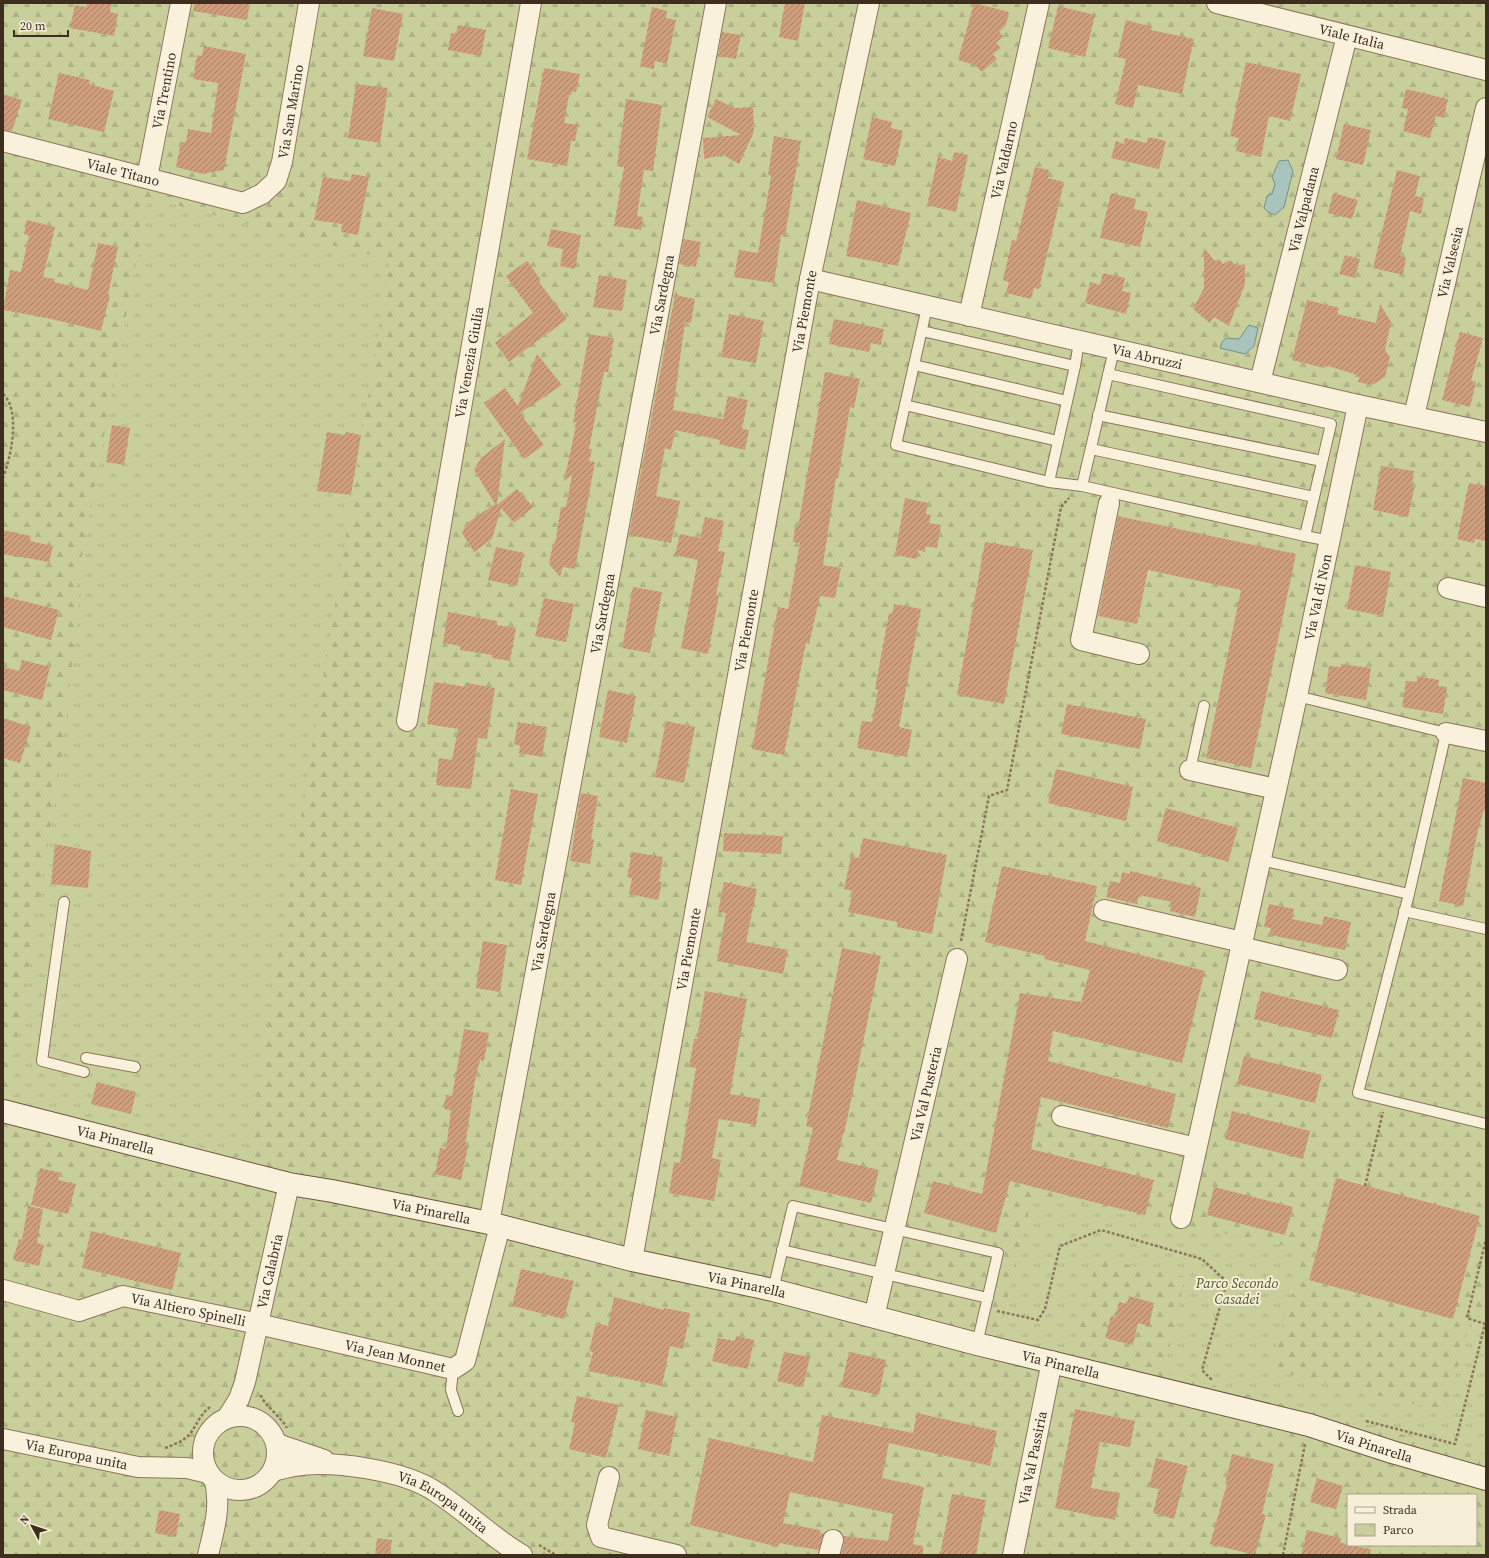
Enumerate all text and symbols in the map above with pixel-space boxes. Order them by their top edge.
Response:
scale bar [14,12,68,38]
text: 20 m [20,18,46,34]
street label: Viale Italia [1317,19,1388,55]
street label: Via Trentino [147,50,181,131]
street label: Via San Marino [273,63,308,160]
street label: Via Valdarno [985,118,1022,201]
street label: Viale Titano [84,153,162,191]
street label: Via Valpadana [1283,163,1324,255]
street label: Via Valsesia [1432,223,1468,300]
street label: Via Sardegna [644,252,679,337]
street label: Via Piemonte [787,268,822,354]
street label: Via Venezia Giulia [449,304,489,420]
street label: Via Abruzzi [1110,339,1185,374]
street label: Via Val di Non [1299,551,1337,642]
street label: Via Sardegna [585,571,620,655]
street label: Via Piemonte [729,587,764,673]
street label: Via Sardegna [526,889,561,974]
street label: Via Piemonte [671,906,706,992]
street label: Via Val Pusteria [905,1043,947,1144]
street label: Via Pinarella [74,1120,157,1159]
street label: Via Pinarella [390,1193,473,1229]
street label: Via Calabria [252,1231,288,1311]
street label: Via Pinarella [706,1266,789,1303]
park label: Parco Secondo Casadei [1195,1273,1279,1309]
street label: Via Altiero Spinelli [129,1288,248,1331]
street label: Via Jean Monnet [343,1334,448,1377]
street label: Via Pinarella [1019,1345,1103,1384]
street label: Via Val Passiria [1013,1408,1052,1507]
street label: Via Pinarella [1333,1424,1416,1468]
street label: Via Europa unita [23,1434,131,1475]
street label: Via Europa unita [395,1466,493,1538]
legend [1347,1494,1477,1546]
text: Strada [1383,1502,1418,1518]
north arrow [12,1506,52,1546]
text: N [16,1512,33,1528]
text: Parco [1383,1522,1414,1538]

